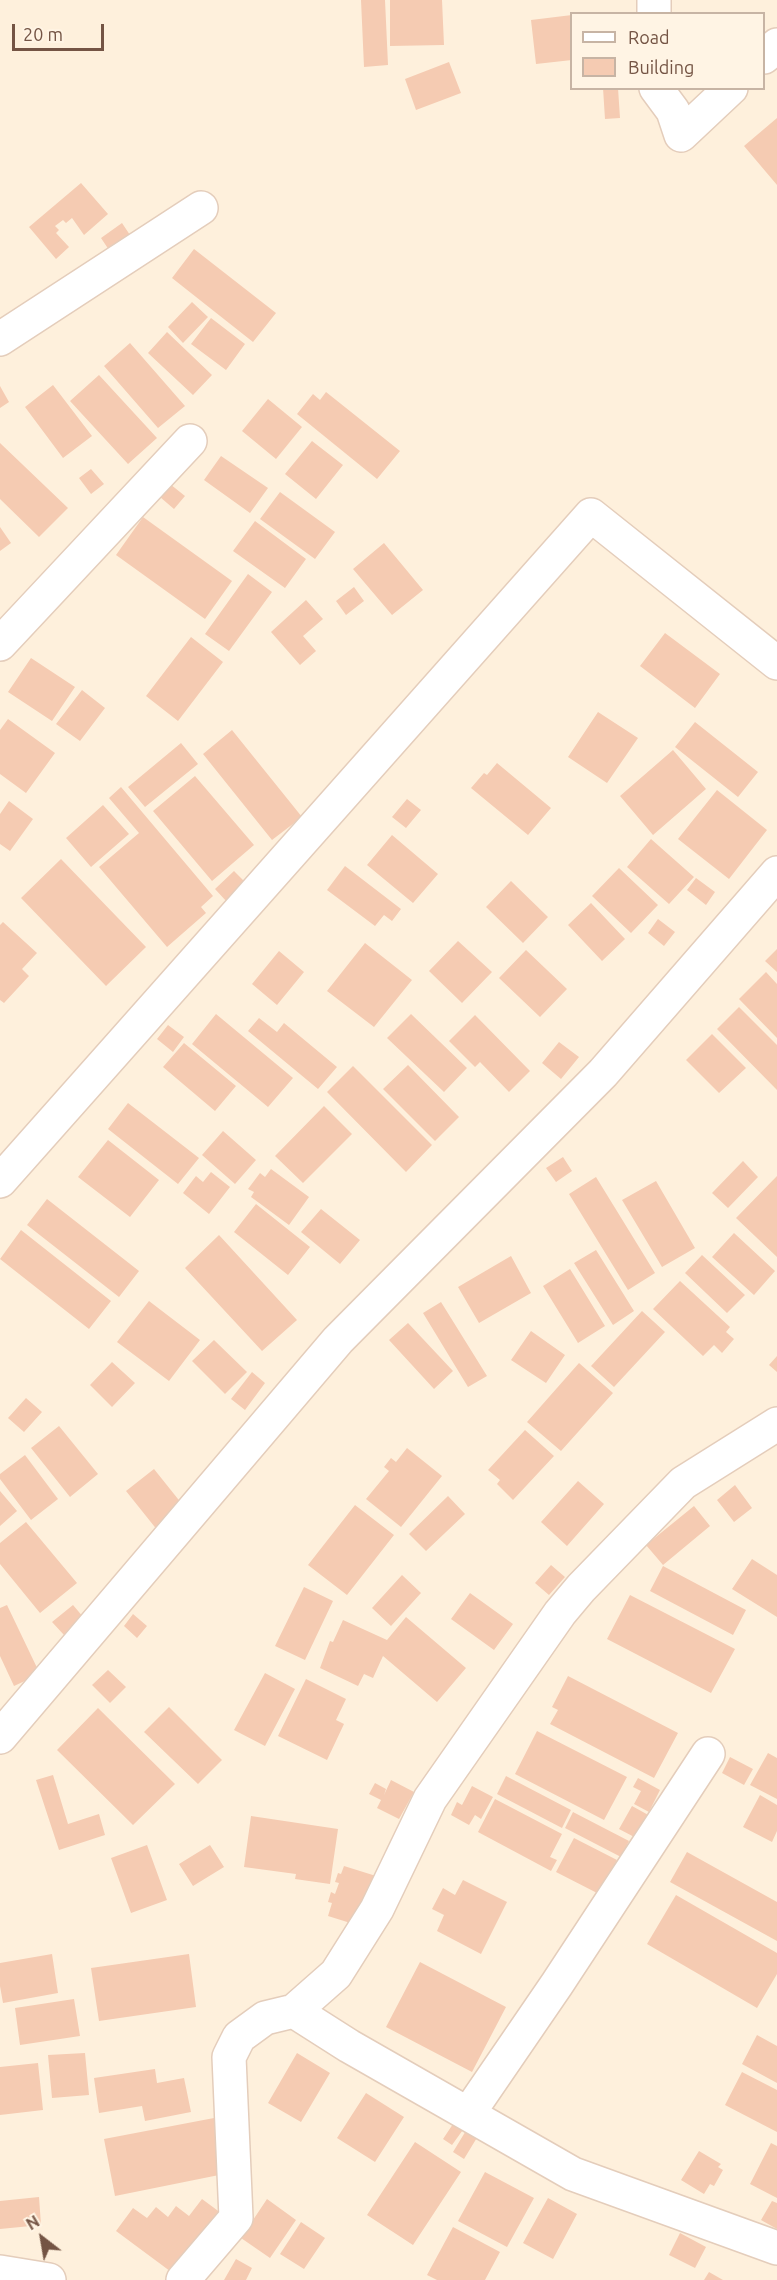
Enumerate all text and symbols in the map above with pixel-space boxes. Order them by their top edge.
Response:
scale bar [15,12,106,50]
legend [570,12,765,90]
text: 20 m [23,24,63,44]
text: Road [628,27,670,47]
text: Building [628,57,694,77]
north arrow [12,2208,72,2268]
text: N [23,2212,42,2233]

